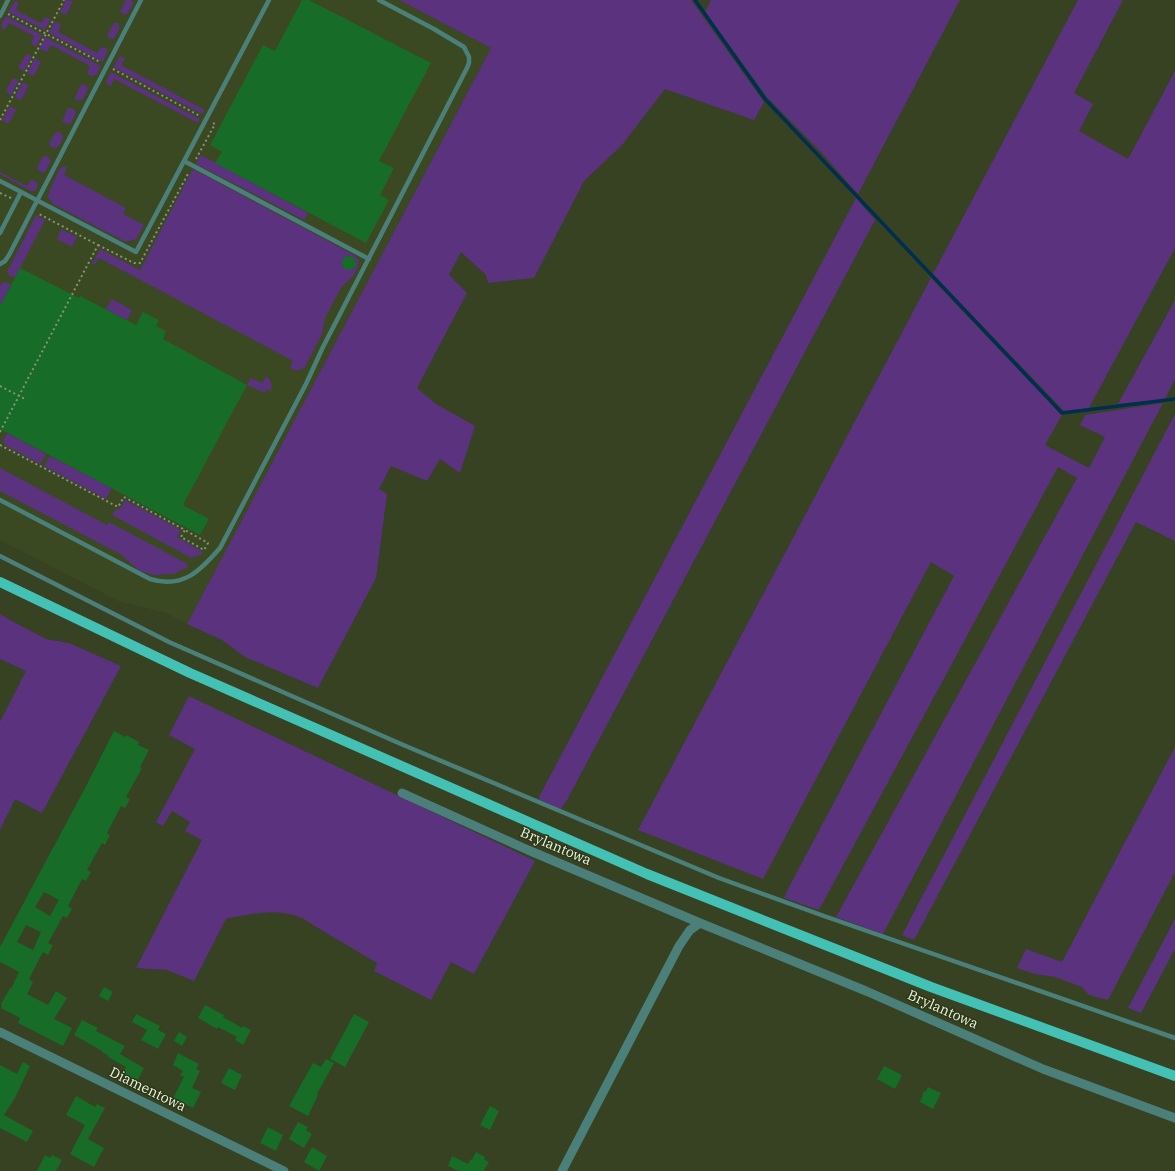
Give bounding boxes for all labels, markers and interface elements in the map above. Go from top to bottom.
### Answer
street label: Brylantowa [518,823,595,869]
street label: Brylantowa [905,985,981,1033]
street label: Diamentowa [107,1063,190,1115]

